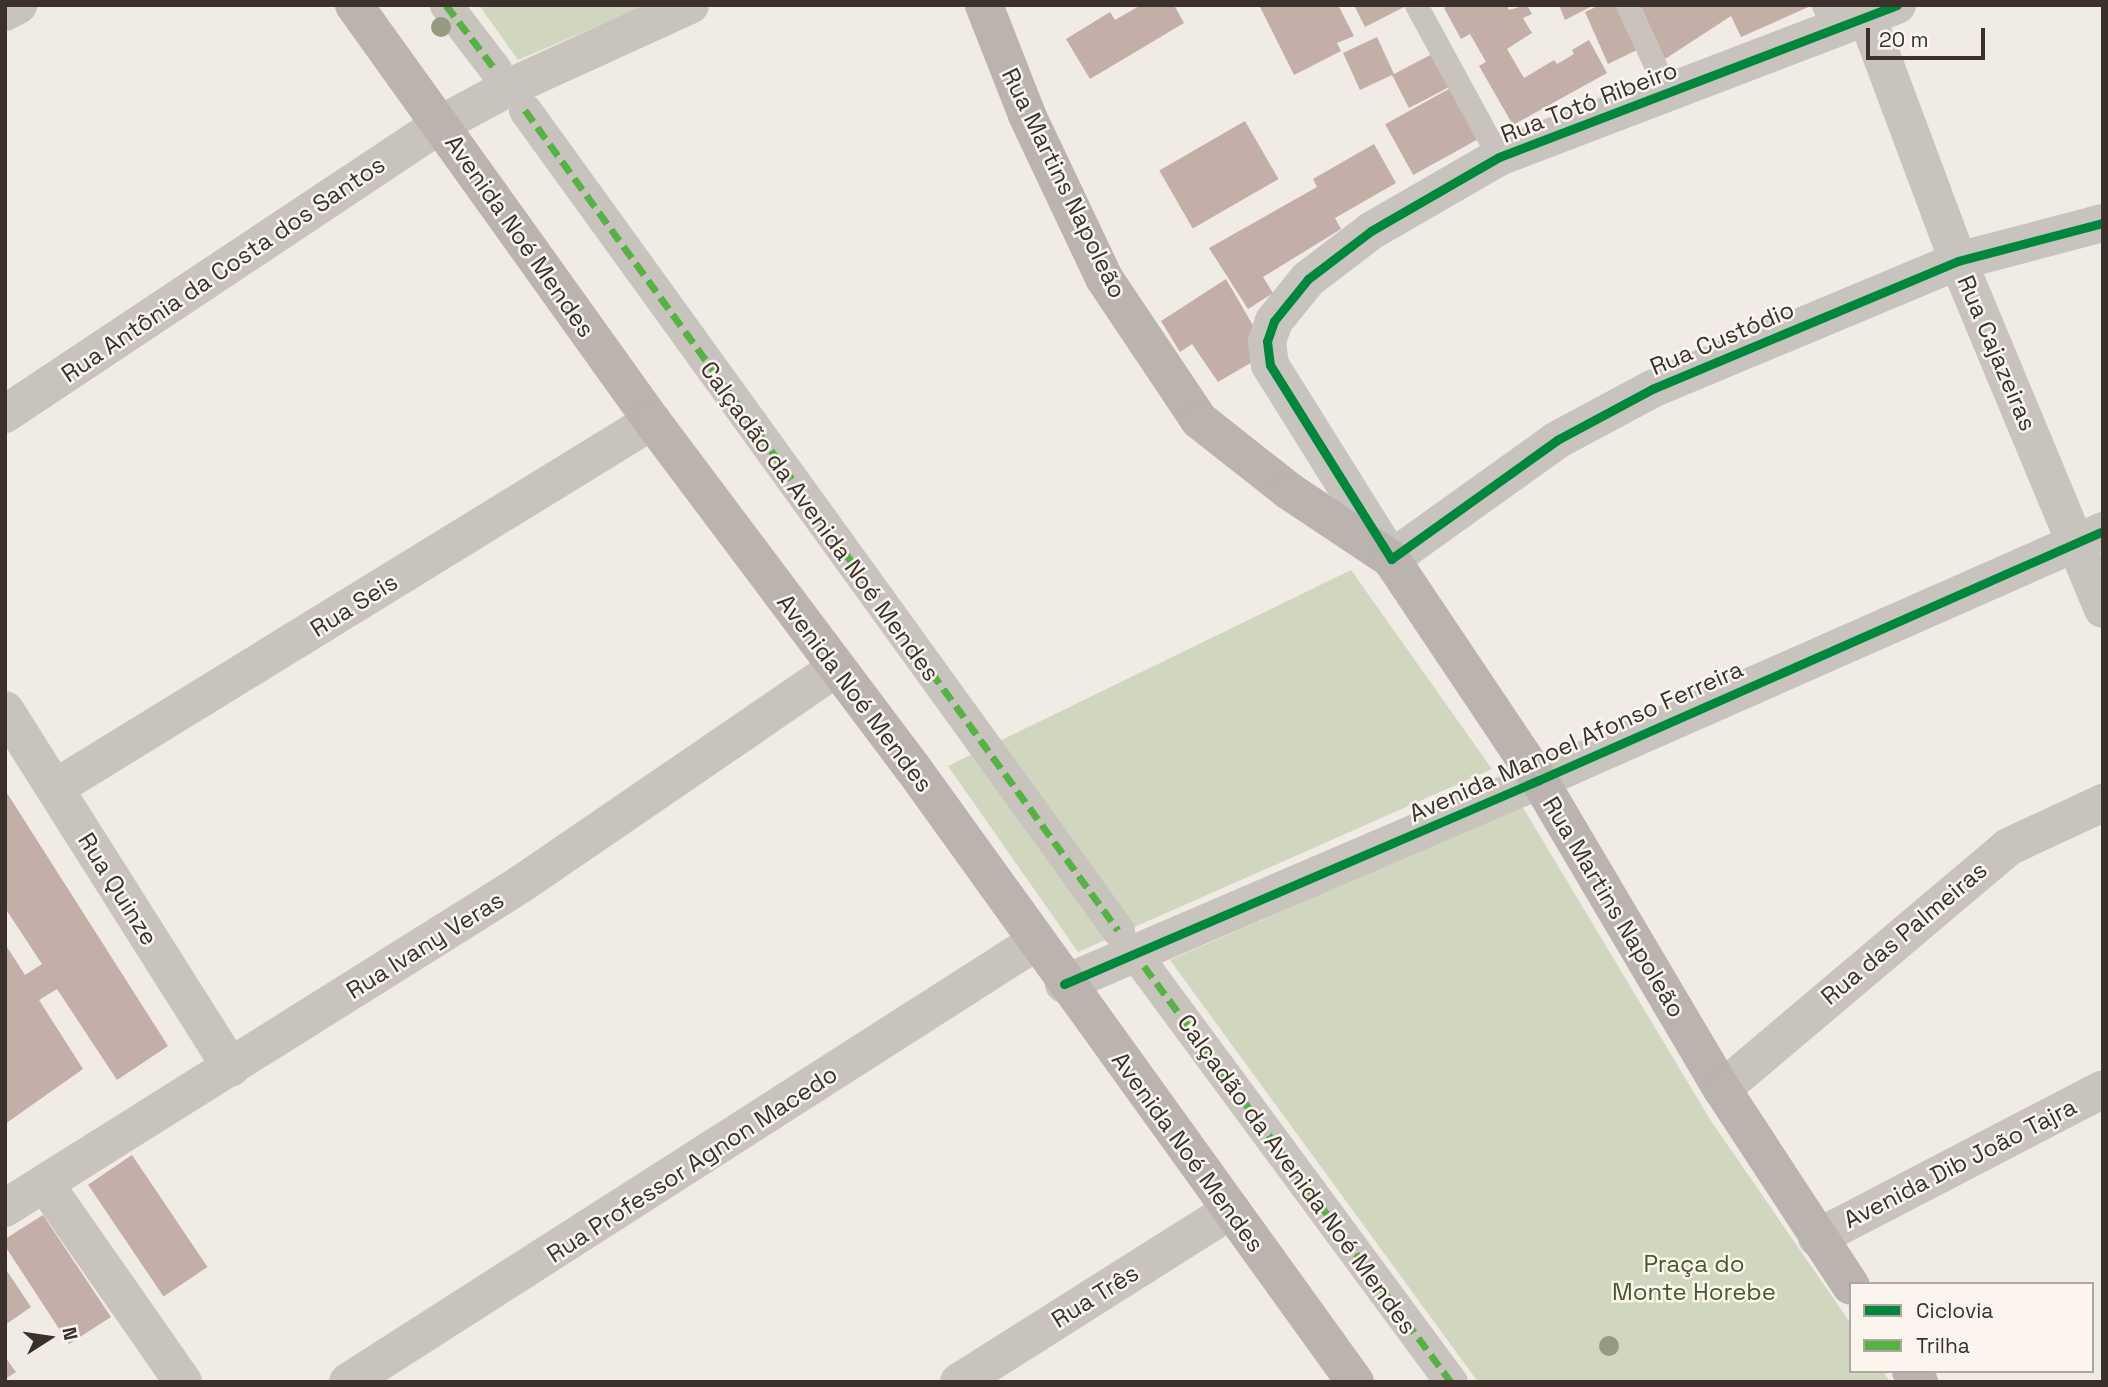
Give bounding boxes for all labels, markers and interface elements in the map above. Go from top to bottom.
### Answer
scale bar [1870,14,1989,58]
text: 20 m [1879,26,1929,53]
street label: Rua Totó Ribeiro [1496,55,1682,149]
street label: Rua Martins Napoleão [996,63,1132,303]
street label: Avenida Noé Mendes [439,129,601,343]
street label: Rua Antônia da Costa dos Santos [56,150,390,388]
street label: Rua Cajazeiras [1951,271,2043,435]
street label: Rua Custódio [1646,295,1798,381]
street label: Calçadão da Avenida Noé Mendes [694,355,946,687]
street label: Rua Seis [305,567,403,643]
street label: Avenida Noé Mendes [771,588,939,798]
street label: Avenida Manoel Afonso Ferreira [1404,654,1748,828]
street label: Rua Martins Napoleão [1537,791,1691,1023]
street label: Rua Quinze [72,827,164,951]
street label: Rua das Palmeiras [1815,855,1993,1011]
street label: Rua Ivany Veras [341,885,509,1005]
street label: Calçadão da Avenida Noé Mendes [1171,1008,1423,1340]
street label: Avenida Noé Mendes [1106,1046,1270,1258]
street label: Rua Professor Agnon Macedo [541,1059,843,1269]
street label: Avenida Dib João Tajra [1839,1092,2081,1234]
park label: Praça do Monte Horebe [1612,1250,1776,1306]
street label: Rua Três [1046,1258,1144,1334]
legend [1849,1282,2094,1373]
text: Ciclovia [1916,1297,1993,1324]
north arrow [14,1303,84,1373]
text: N [56,1325,84,1342]
text: Trilha [1916,1332,1970,1359]

